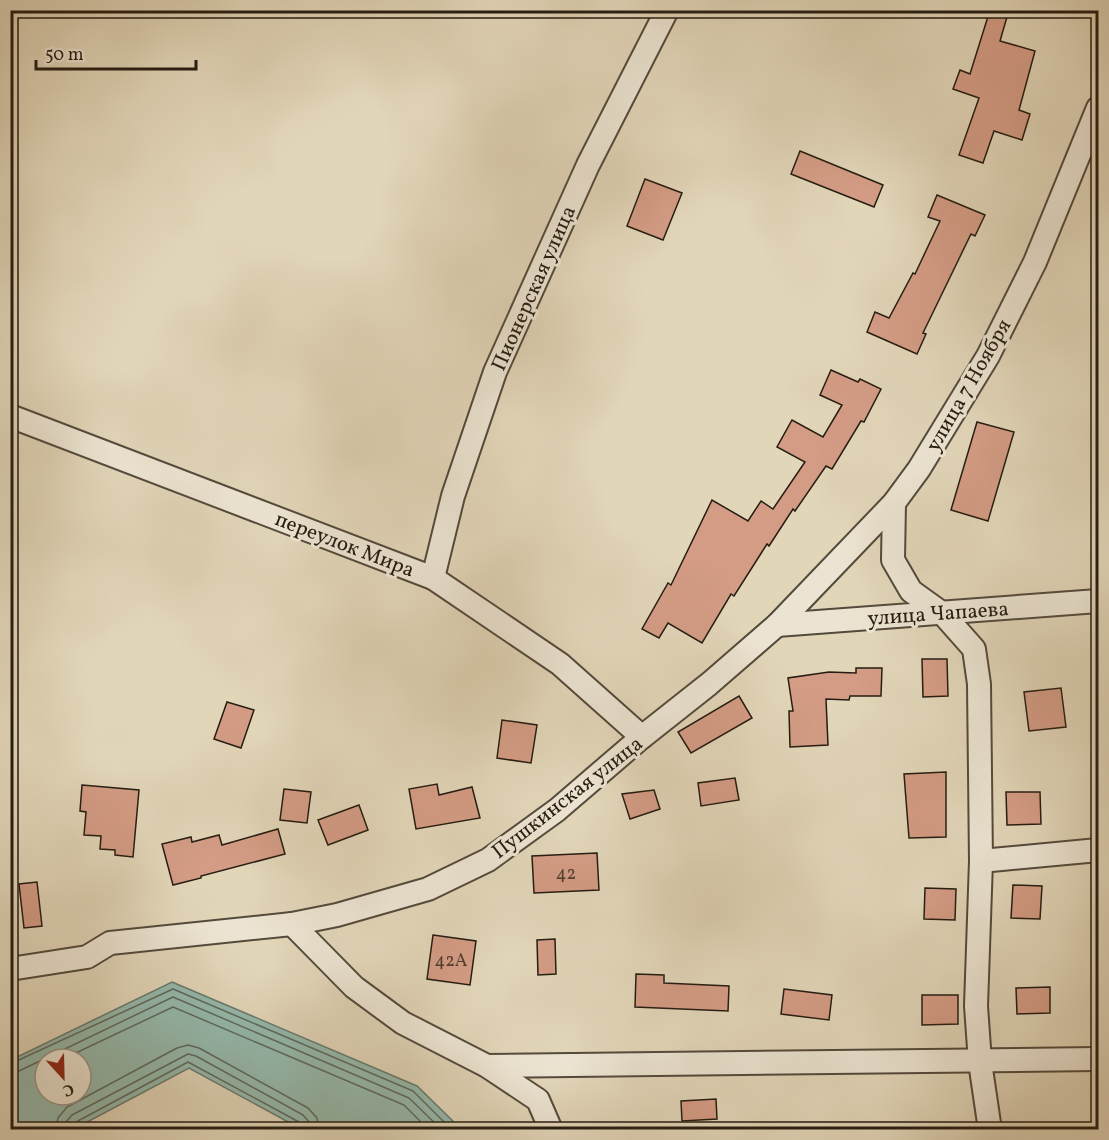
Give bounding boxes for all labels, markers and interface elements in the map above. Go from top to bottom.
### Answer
scale bar [36,33,196,71]
text: 50 m [45,43,84,68]
street label: Пионерская улица [485,201,584,376]
street label: улица 7 Ноября [920,314,1019,457]
street label: переулок Мира [270,505,419,585]
street label: улица Чапаева [866,595,1010,634]
street label: Пушкинская улица [486,730,650,866]
house number: 42 [556,862,576,887]
house number: 42А [434,949,468,974]
north arrow [33,1047,93,1107]
text: С [59,1077,77,1101]

